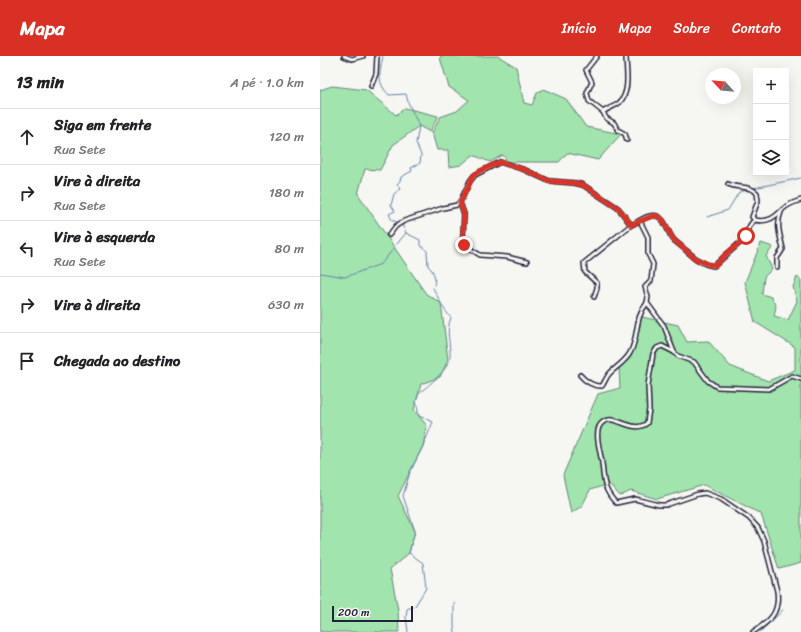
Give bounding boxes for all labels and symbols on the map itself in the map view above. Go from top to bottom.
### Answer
north arrow [705,68,741,104]
route start [737,227,755,245]
route end [455,236,473,254]
scale bar [332,604,413,623]

